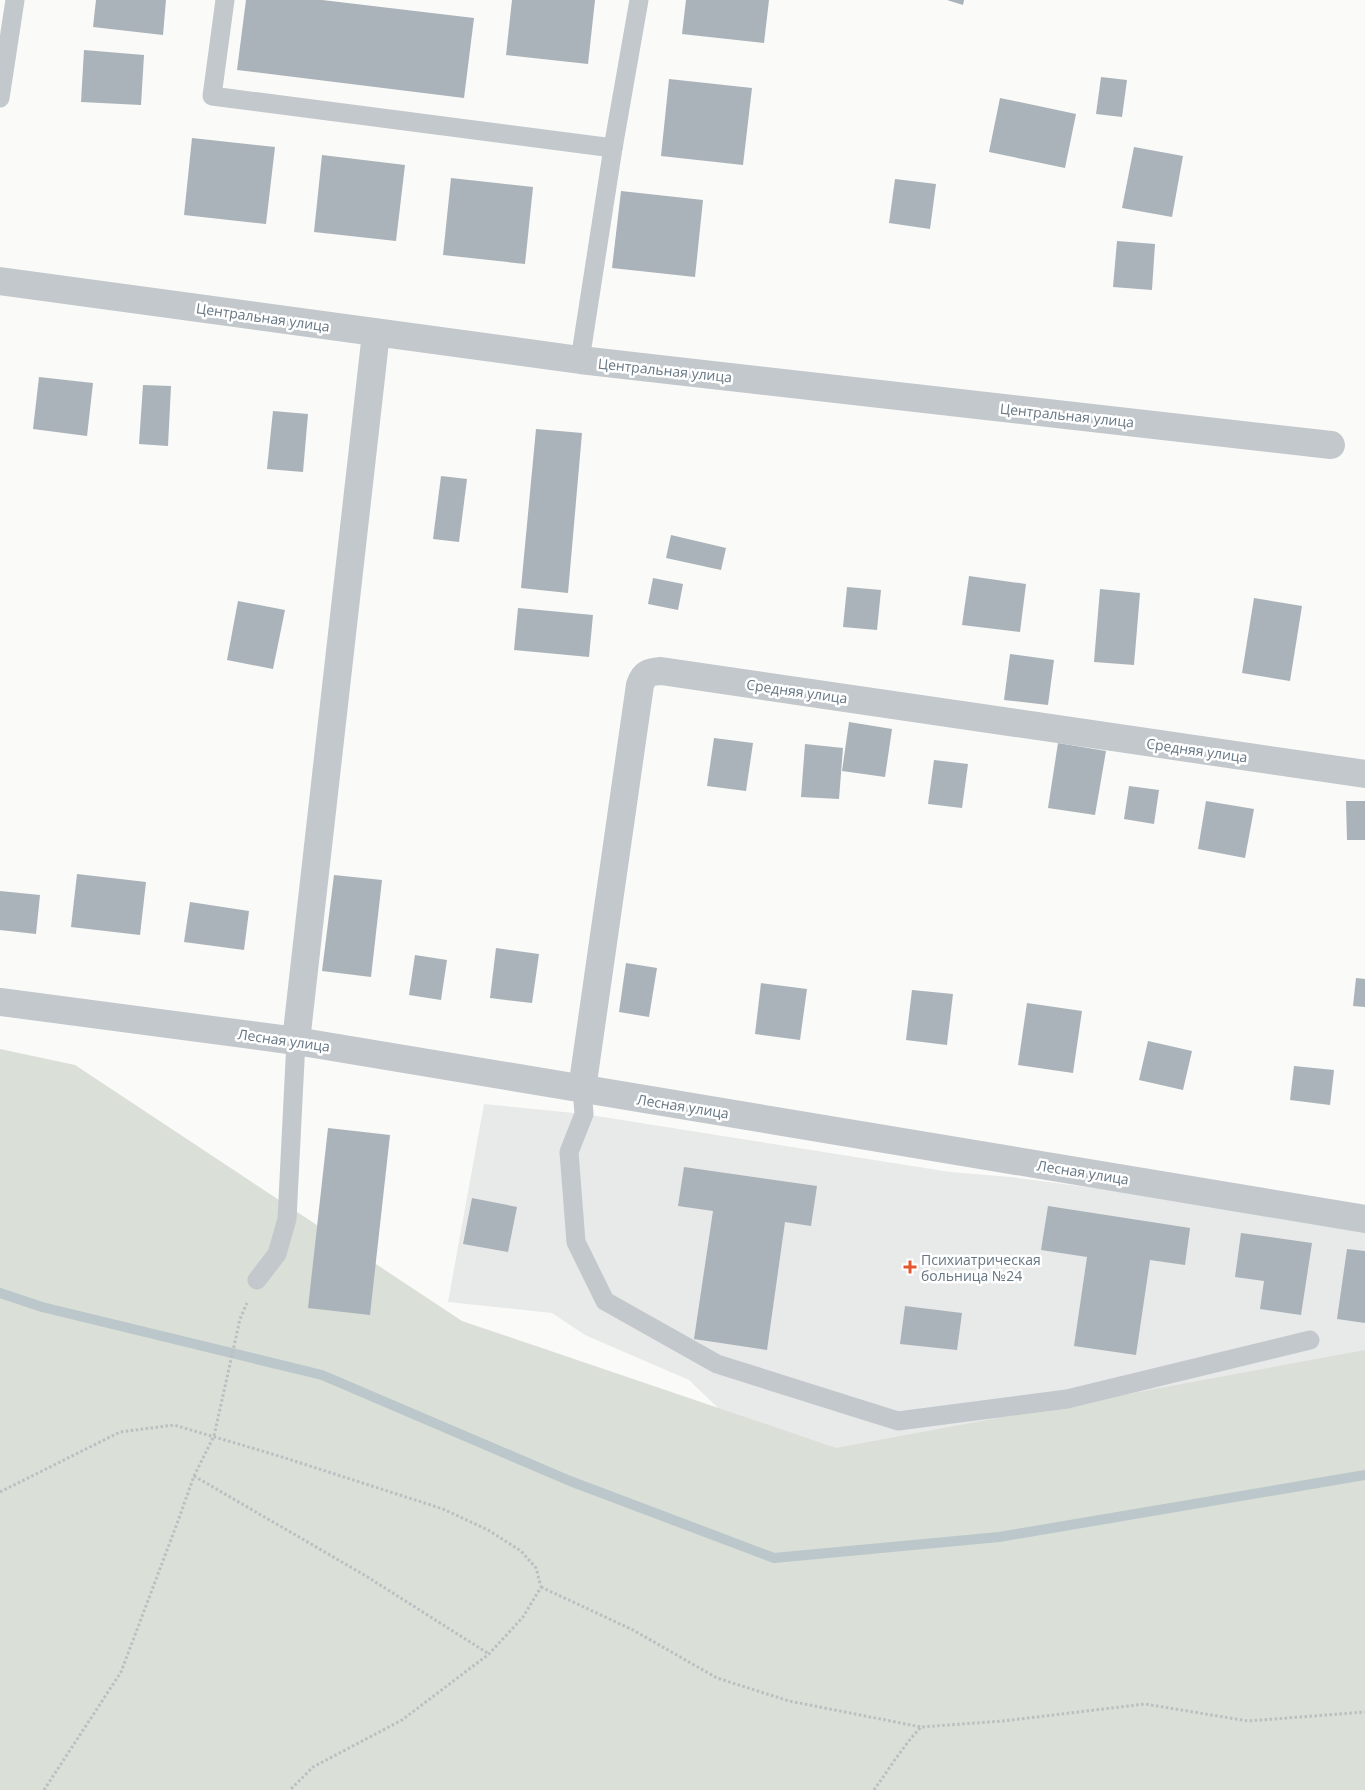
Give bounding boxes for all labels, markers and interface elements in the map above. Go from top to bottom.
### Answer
street label: Центральная улица [195,298,331,336]
street label: Центральная улица [597,354,733,386]
street label: Центральная улица [999,399,1135,431]
street label: Средняя улица [745,675,849,707]
street label: Средняя улица [1145,734,1249,766]
street label: Лесная улица [237,1024,331,1056]
street label: Лесная улица [636,1089,730,1123]
street label: Лесная улица [1036,1155,1130,1189]
place label: Психиатрическая больница №24 [921,1250,1041,1285]
marker: Психиатрическая больница №24 [903,1260,917,1274]

